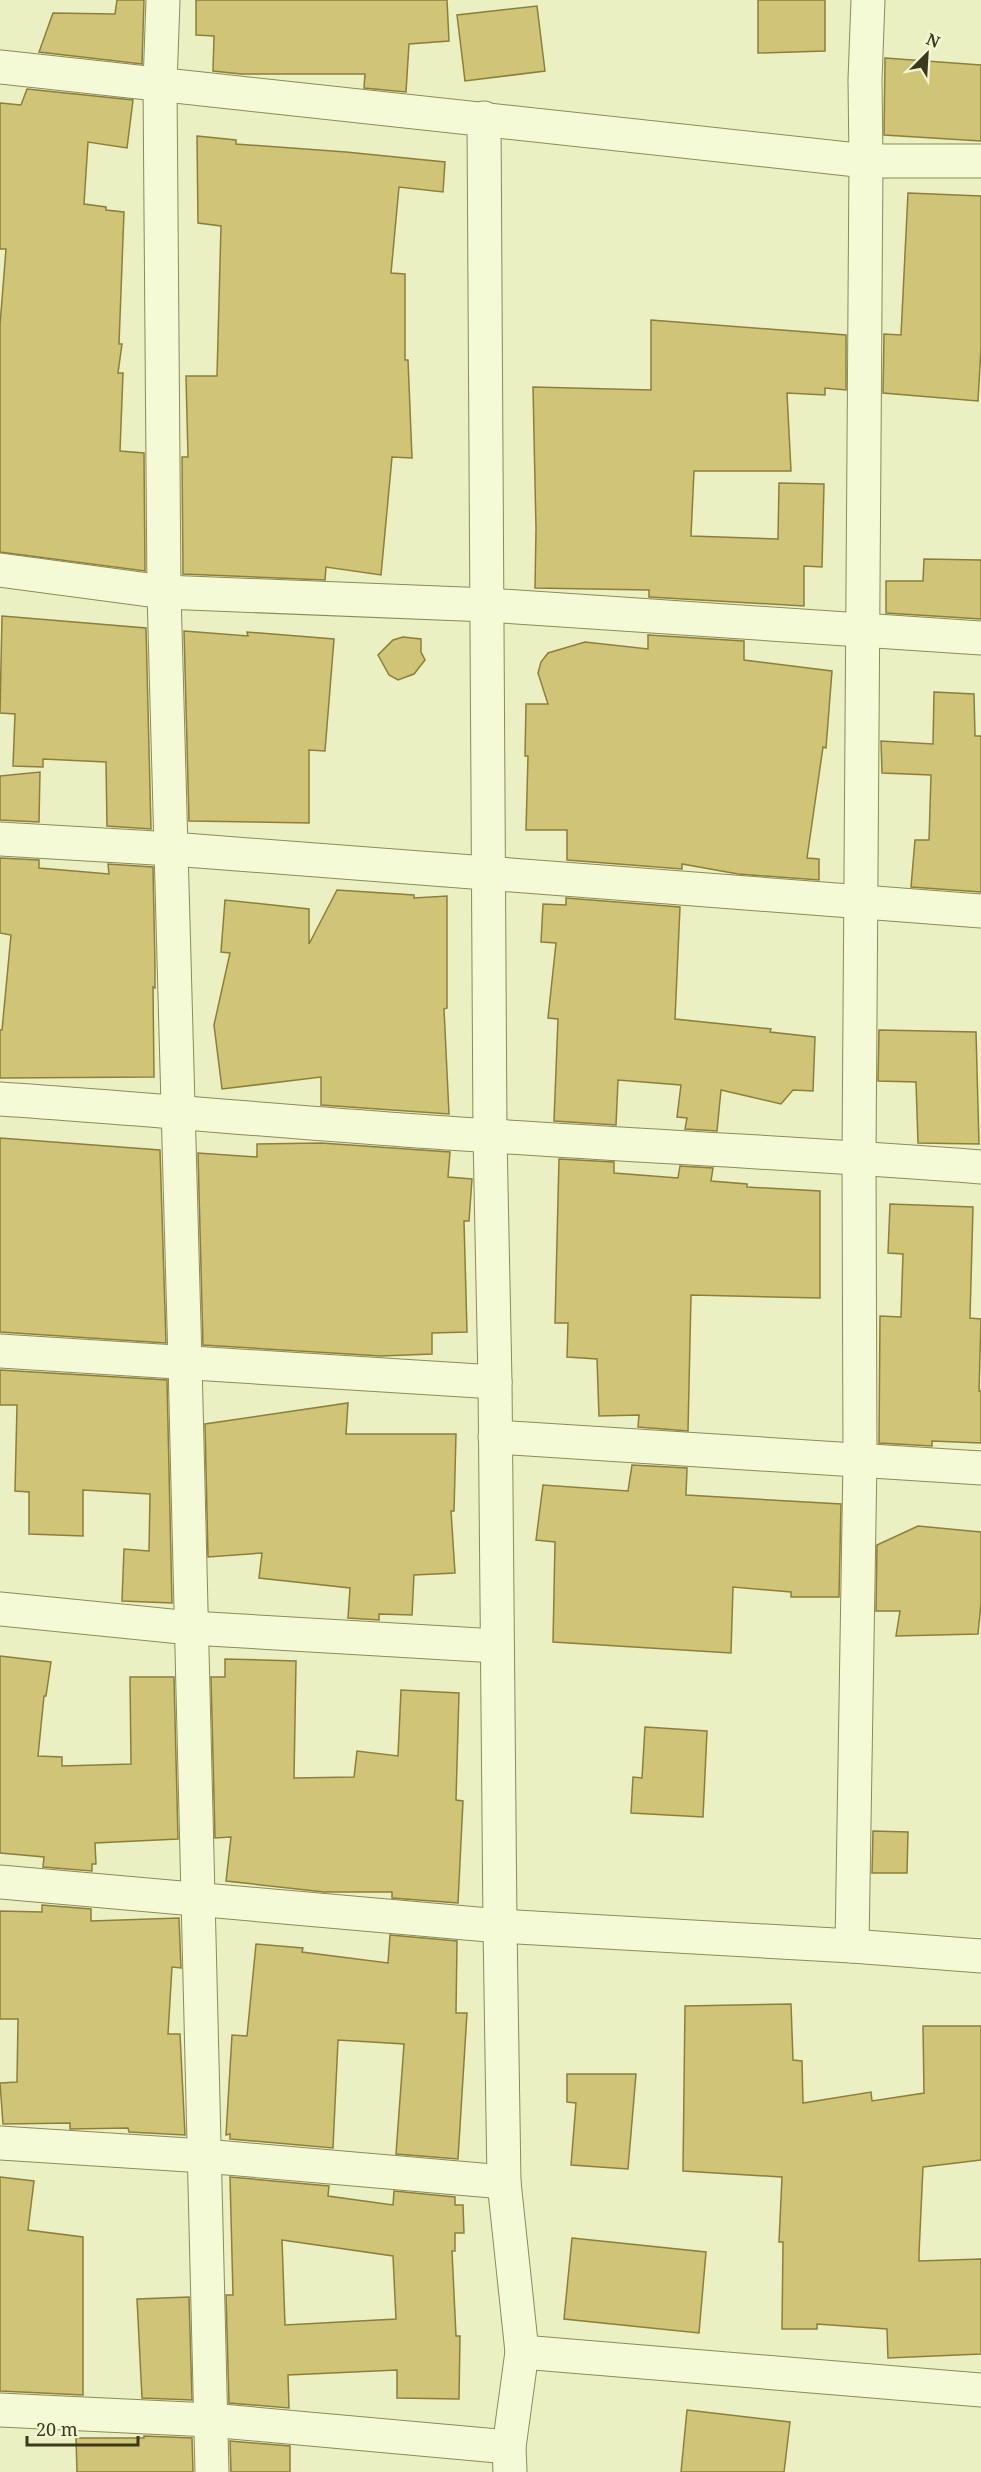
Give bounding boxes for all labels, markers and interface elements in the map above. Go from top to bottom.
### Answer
north arrow [897,24,957,84]
text: N [923,28,944,53]
scale bar [27,2409,138,2447]
text: 20 m [36,2417,78,2441]

